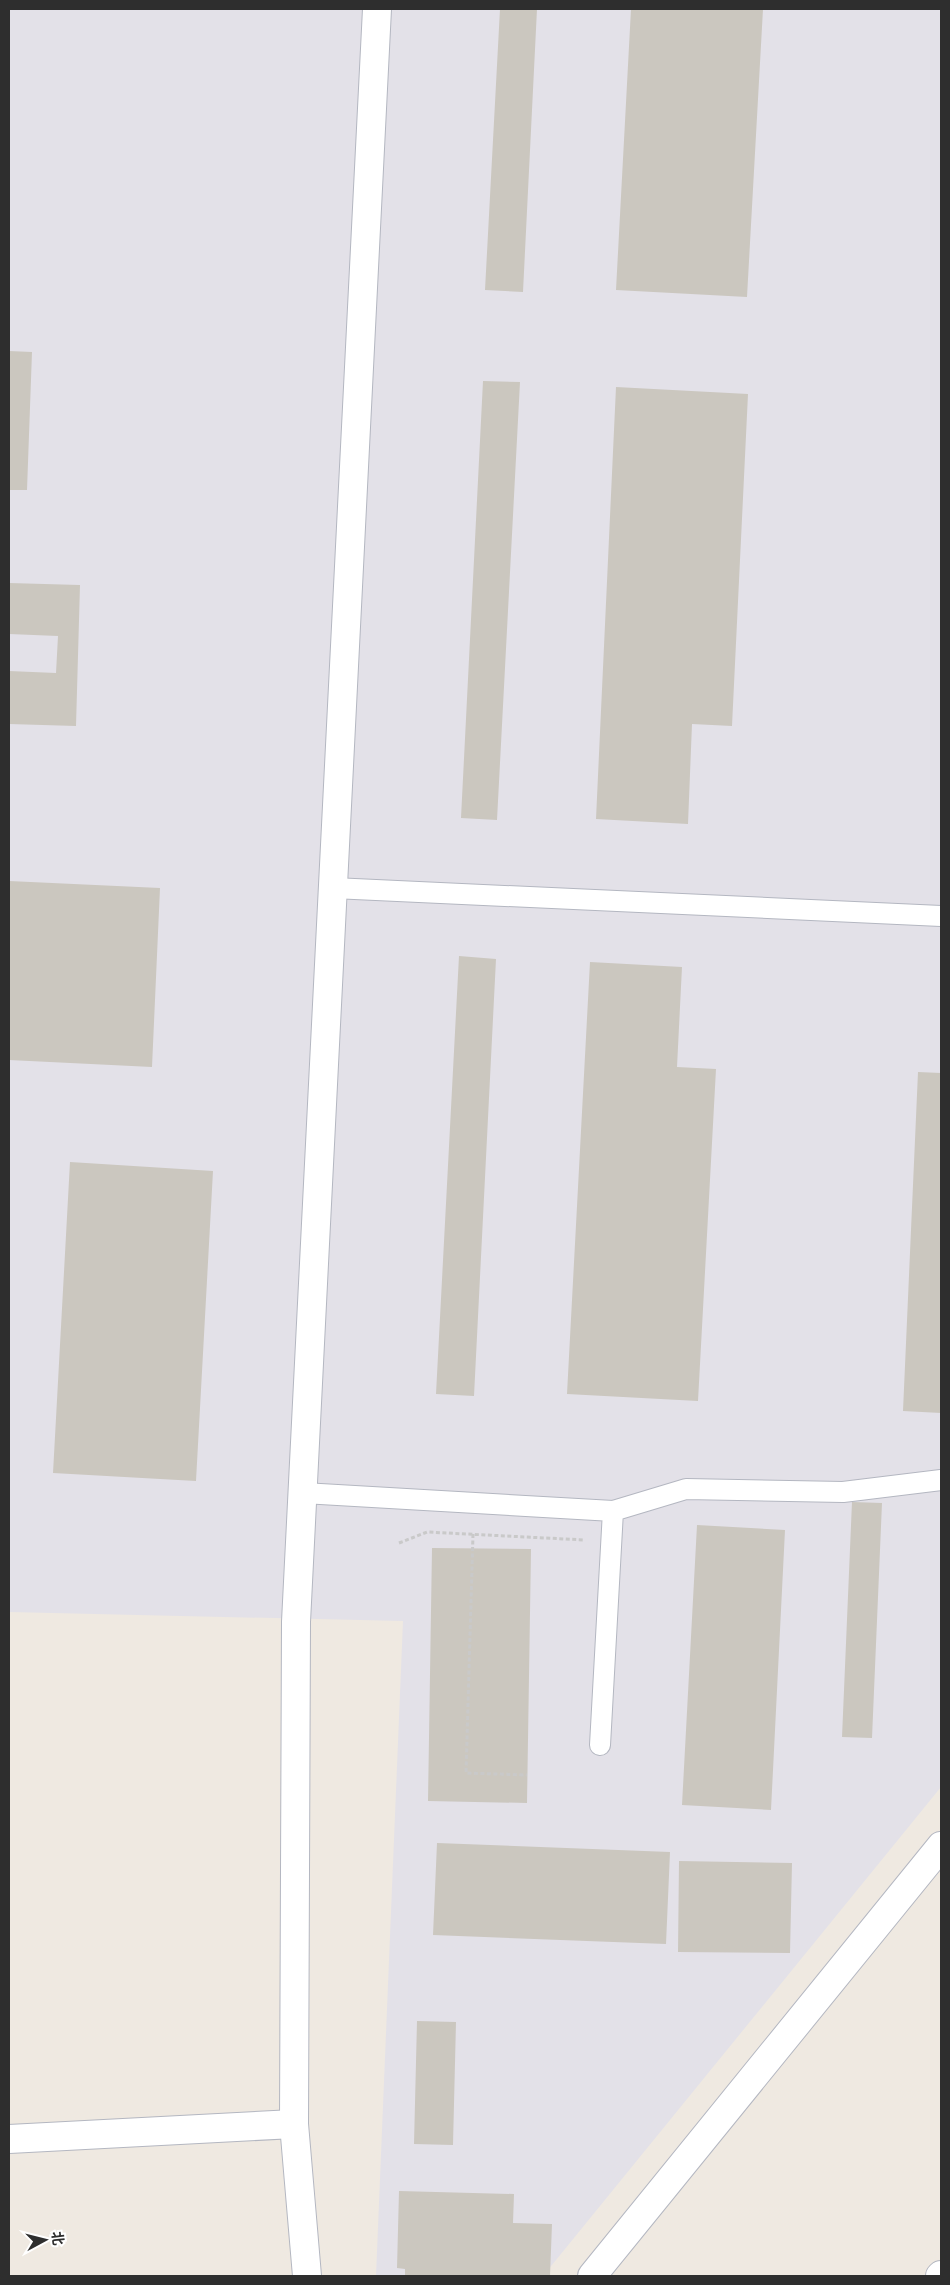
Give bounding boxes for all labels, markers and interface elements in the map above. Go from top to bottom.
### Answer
north arrow [20,2215,70,2265]
text: 北 [47,2230,68,2247]

